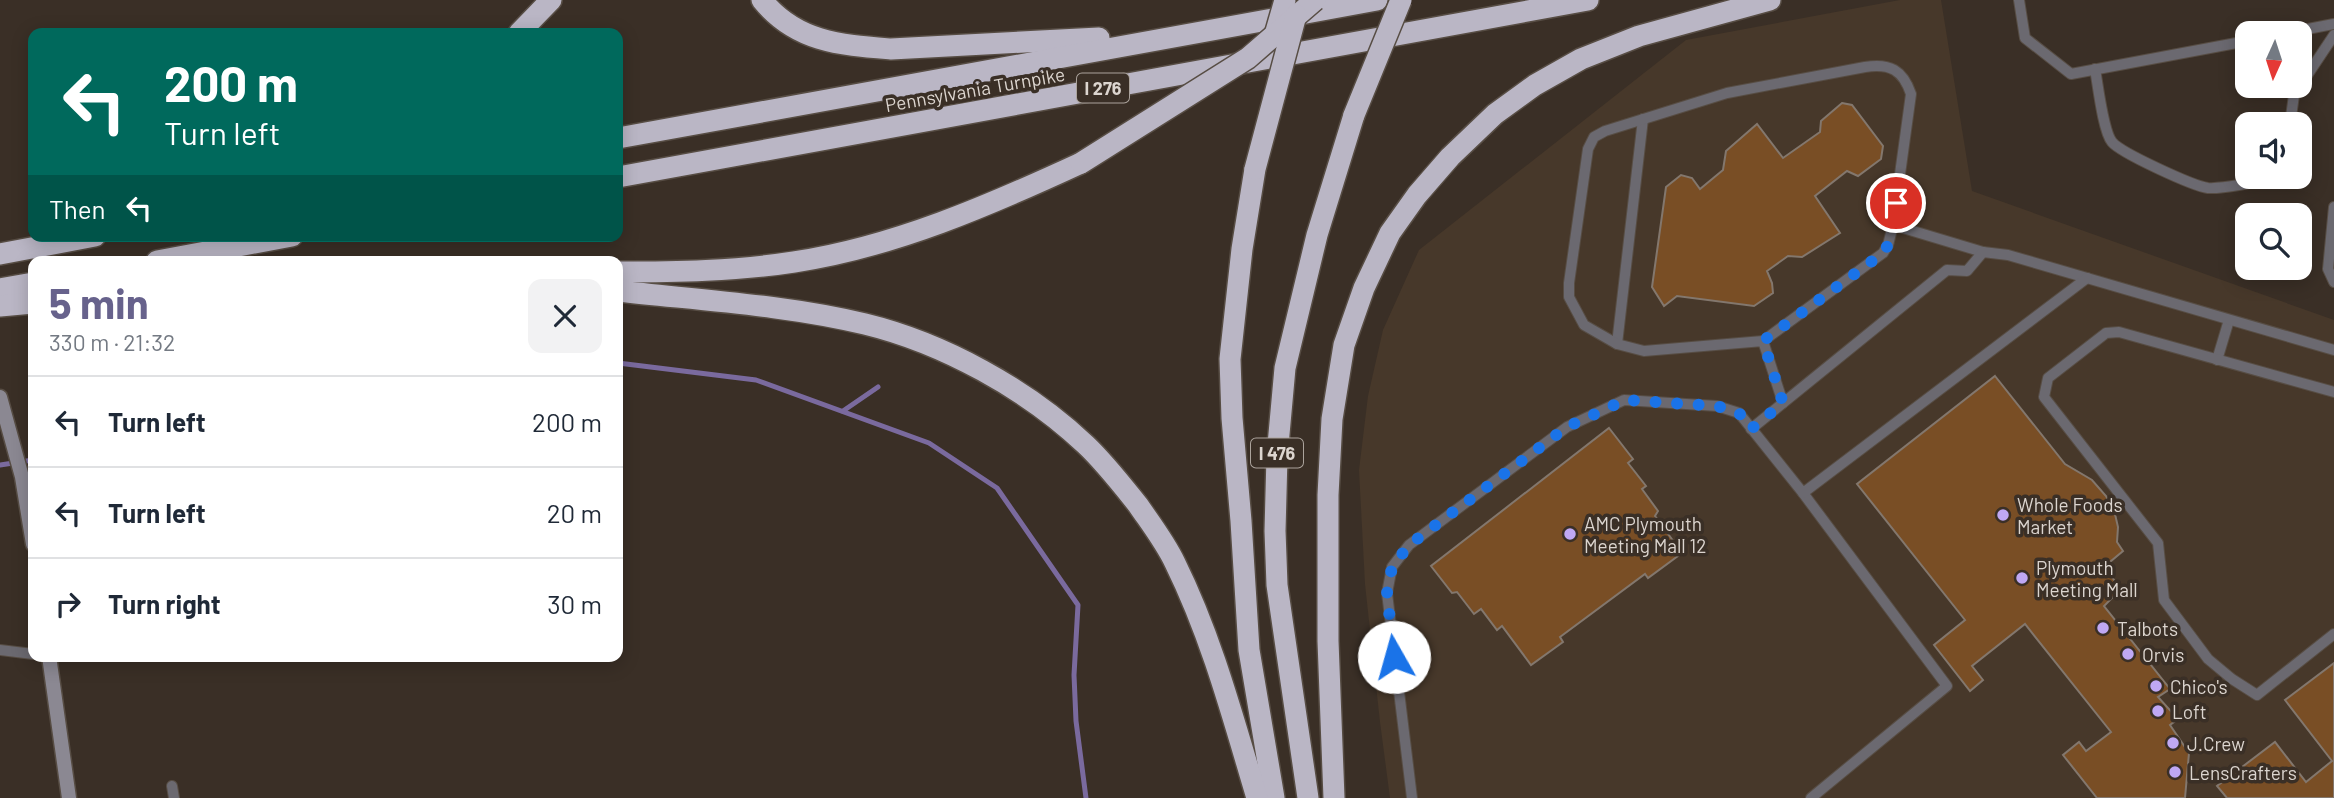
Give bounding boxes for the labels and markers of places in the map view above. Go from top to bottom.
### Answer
pin [1866,173,1926,233]
place label: Whole Foods Market [2017,493,2123,538]
marker: Whole Foods Market [1995,507,2011,523]
place label: AMC Plymouth Meeting Mall 12 [1584,512,1706,557]
marker: AMC Plymouth Meeting Mall 12 [1562,526,1578,542]
place label: Plymouth Meeting Mall [2036,556,2138,601]
marker: Plymouth Meeting Mall [2014,570,2030,586]
place label: Talbots [2117,617,2178,640]
marker: Talbots [2095,620,2111,636]
place label: Orvis [2142,643,2184,666]
marker: Orvis [2120,646,2136,662]
place label: Chico's [2170,675,2228,698]
marker: Chico's [2148,678,2164,694]
place label: Loft [2172,700,2207,723]
marker: Loft [2150,703,2166,719]
place label: J.Crew [2187,732,2245,755]
marker: J.Crew [2165,735,2181,751]
place label: LensCrafters [2189,761,2297,784]
marker: LensCrafters [2167,764,2183,780]

